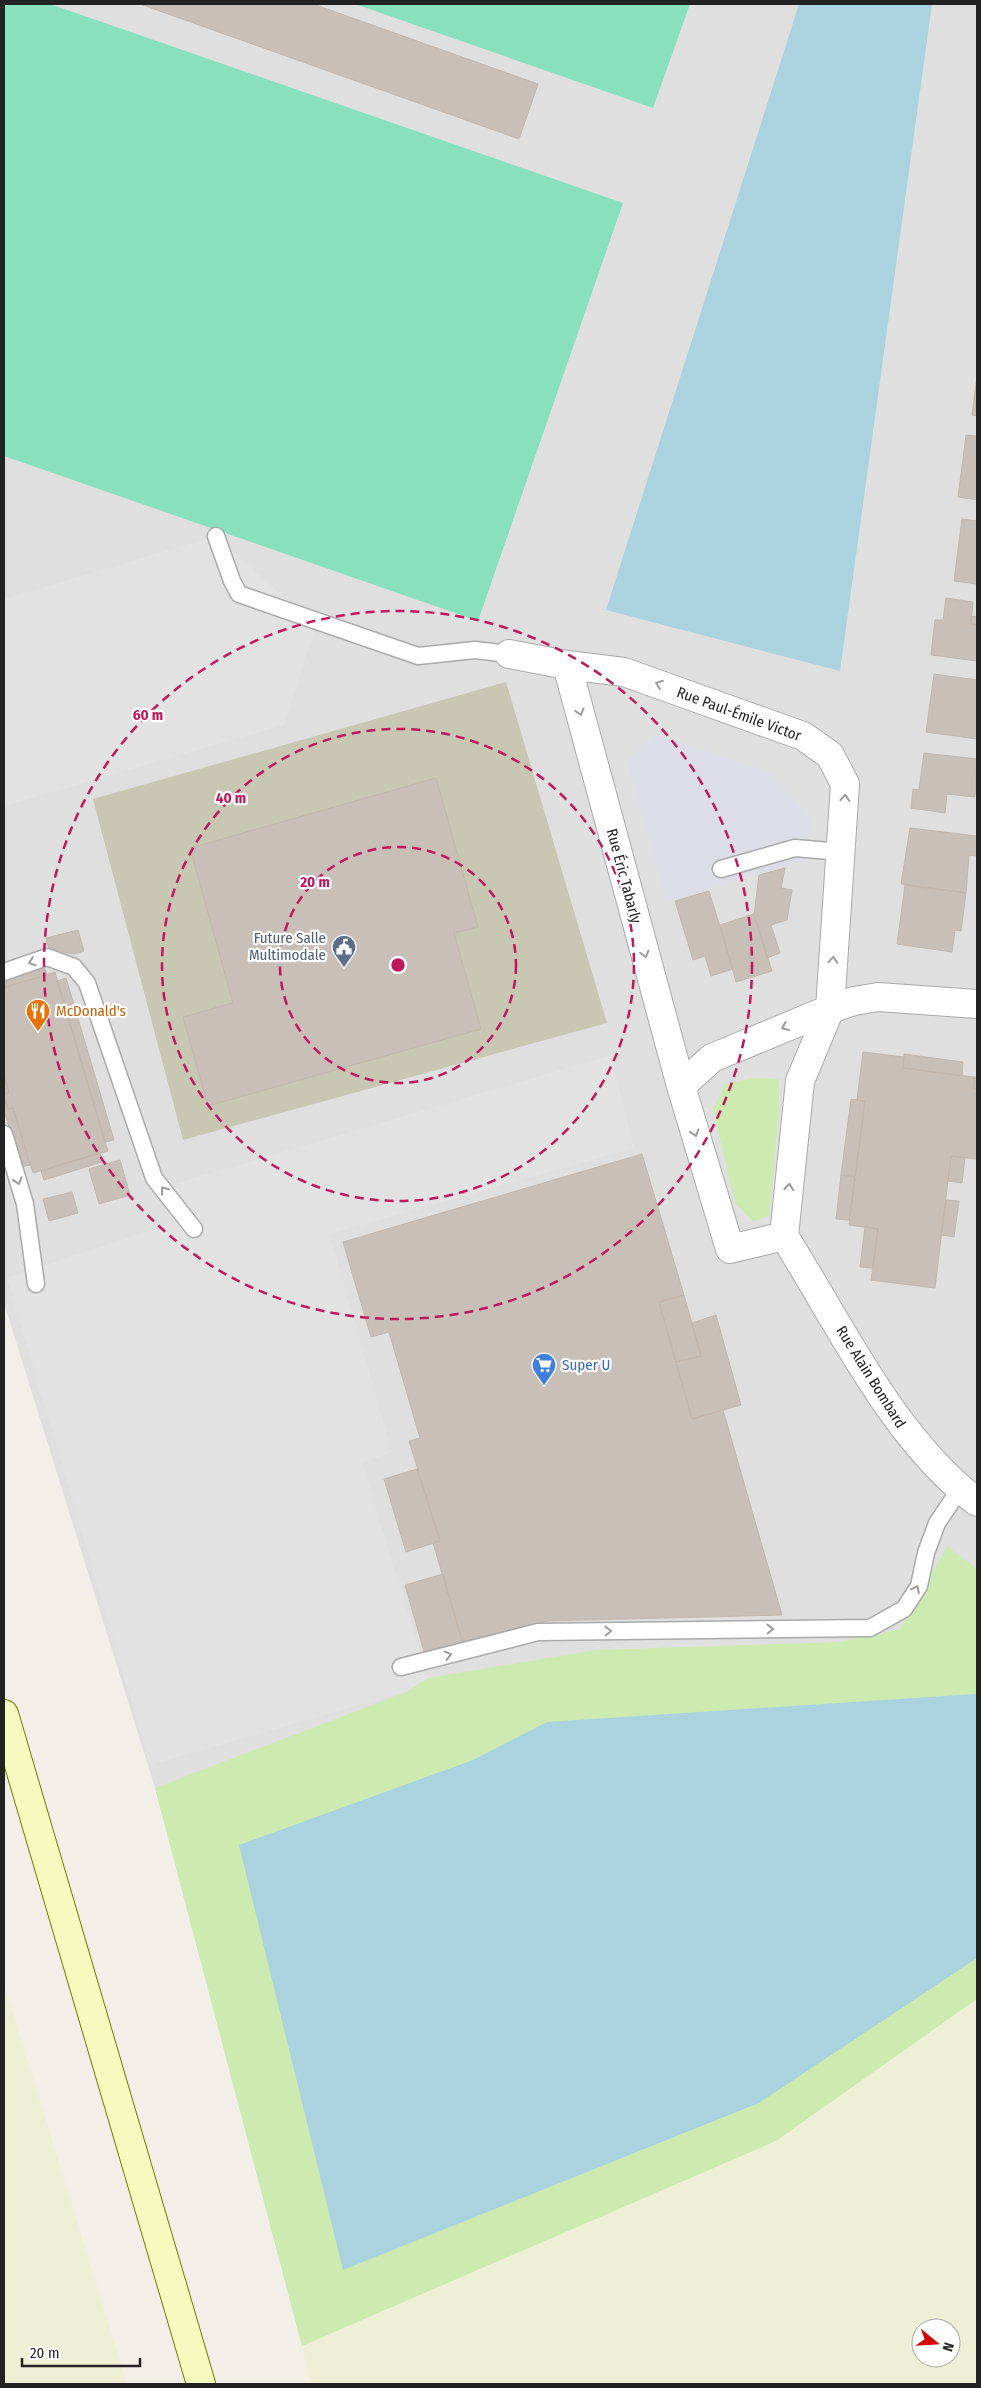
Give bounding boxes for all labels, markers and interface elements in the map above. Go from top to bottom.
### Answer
one-way arrow [655,680,664,690]
street label: Rue Paul-Émile Victor [674,683,804,745]
text: 60 m [133,706,163,724]
one-way arrow [574,708,584,716]
text: 40 m [216,789,246,807]
one-way arrow [839,794,850,802]
street label: Rue Éric Tabarly [603,827,645,926]
text: 20 m [299,873,330,891]
place label: Future Salle Multimodale [249,929,326,964]
public building icon: Future Salle Multimodale [331,934,357,968]
one-way arrow [639,949,650,958]
one-way arrow [29,956,37,966]
centre of rings [389,956,407,974]
one-way arrow [828,956,839,964]
restaurant icon: McDonald's [25,998,51,1032]
place label: McDonald's [56,1002,126,1020]
one-way arrow [781,1021,790,1032]
one-way arrow [690,1128,700,1136]
one-way arrow [12,1176,22,1184]
one-way arrow [783,1183,794,1191]
one-way arrow [161,1186,170,1196]
street label: Rue Alain Bombard [832,1323,910,1431]
supermarket icon: Super U [531,1352,557,1386]
place label: Super U [562,1356,610,1374]
one-way arrow [910,1585,920,1594]
one-way arrow [767,1624,775,1634]
one-way arrow [604,1626,612,1636]
one-way arrow [444,1650,453,1661]
north arrow [911,2318,961,2368]
scale bar [22,2336,140,2368]
text: N [939,2340,957,2353]
text: 20 m [30,2344,60,2362]

